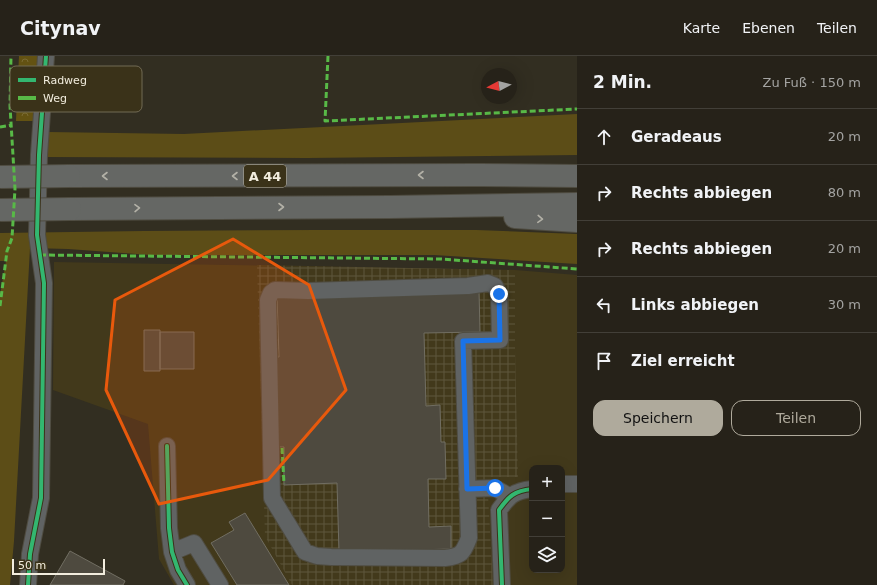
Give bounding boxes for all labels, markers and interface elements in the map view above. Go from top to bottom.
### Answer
text: Citynav [20,17,101,39]
text: Karte [683,20,720,36]
text: Ebenen [742,20,795,36]
text: Teilen [817,20,857,36]
legend [10,66,142,112]
north arrow [481,68,517,104]
text: 2 Min. [593,72,652,92]
text: Radweg [43,74,87,87]
text: Zu Fuß · 150 m [763,75,861,90]
text: Weg [43,92,67,105]
icon: ahead [593,126,615,148]
text: Geradeaus [631,128,722,146]
text: 20 m [828,129,861,144]
road number: A 44 [244,165,286,187]
one-way arrow [418,171,424,179]
one-way arrow [102,172,108,180]
one-way arrow [232,172,238,180]
icon: right [593,182,615,204]
text: Rechts abbiegen [631,184,772,202]
text: 80 m [828,185,861,200]
one-way arrow [278,203,284,211]
one-way arrow [134,204,140,212]
one-way arrow [537,215,543,224]
icon: right [593,238,615,260]
text: Rechts abbiegen [631,240,772,258]
text: 20 m [828,241,861,256]
route end [490,285,508,303]
icon: left [593,294,615,316]
text: Links abbiegen [631,296,759,314]
text: 30 m [828,297,861,312]
icon: arrive [593,350,615,372]
text: Ziel erreicht [631,352,735,370]
button: Speichern [593,400,723,436]
button: Teilen [731,400,861,436]
map controls [529,465,565,573]
button: + [529,465,565,501]
route start [486,479,504,497]
button: − [529,501,565,537]
button: layers [529,537,565,573]
scale bar [12,557,105,576]
text: 50 m [18,559,46,572]

